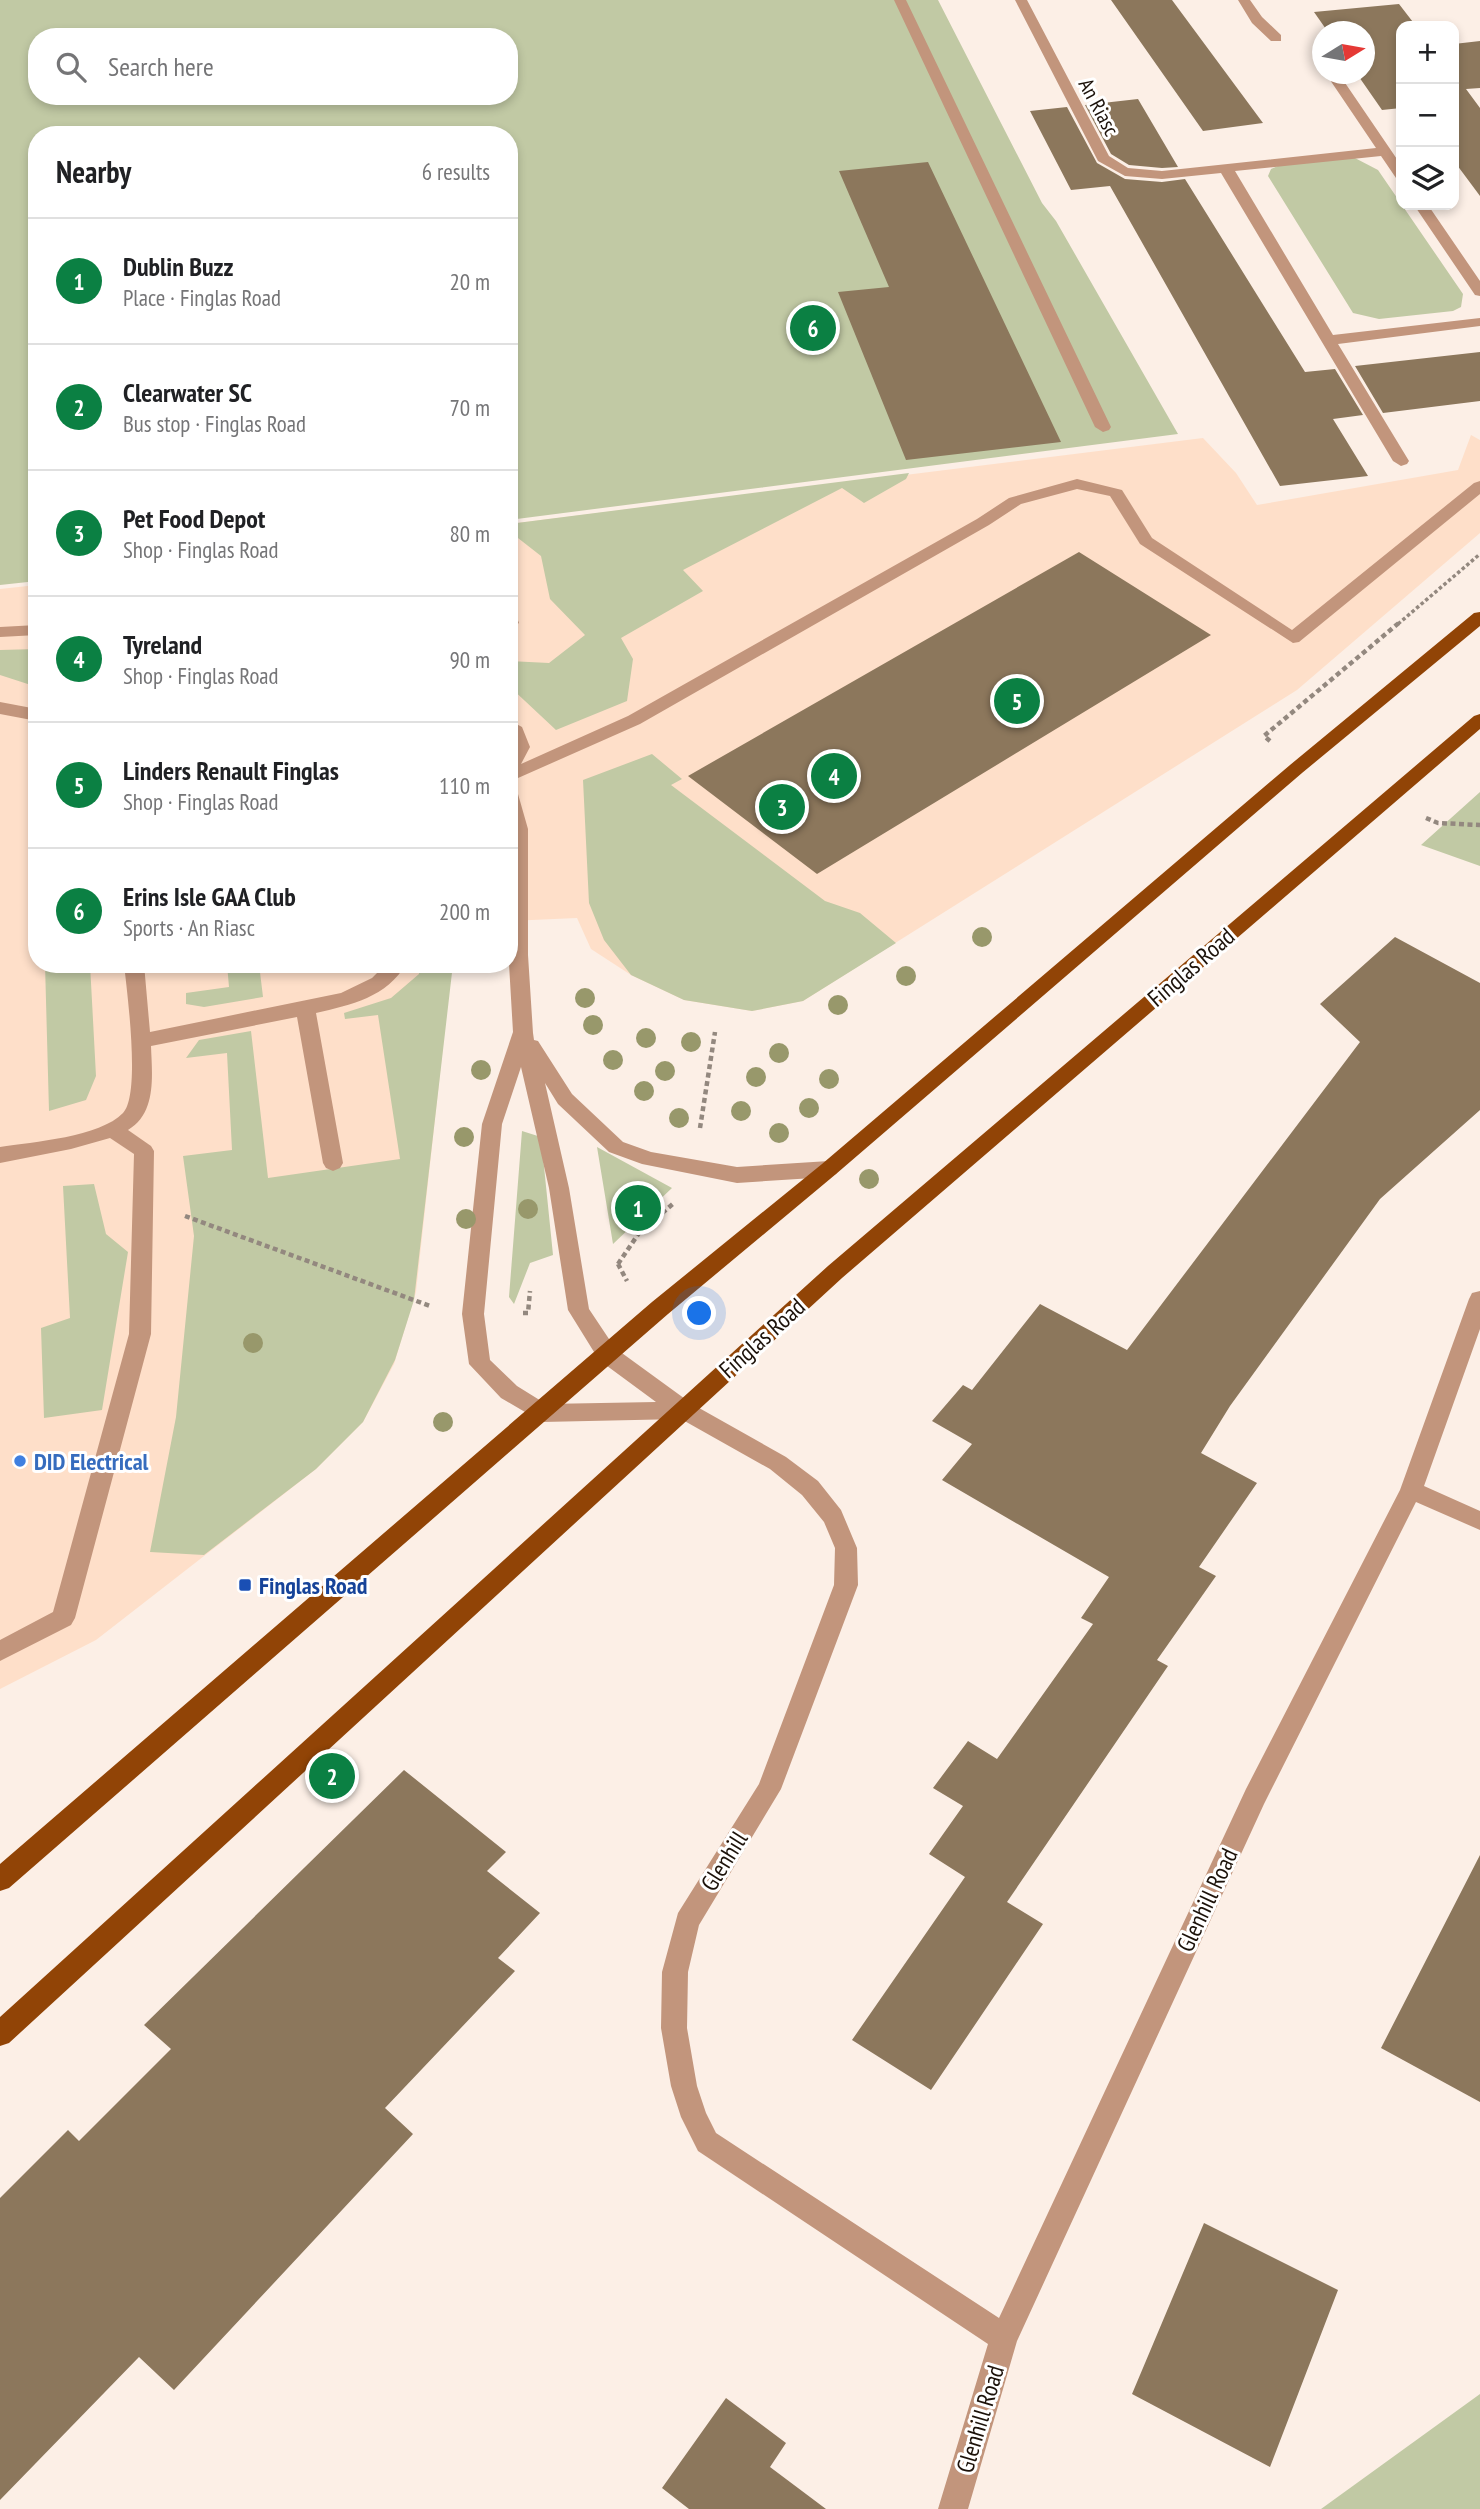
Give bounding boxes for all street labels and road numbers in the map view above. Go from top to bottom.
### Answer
street label: An Riasc [1073,74,1126,141]
street label: Finglas Road [1141,921,1241,1013]
street label: Finglas Road [712,1291,812,1385]
street label: Glenhill [694,1825,755,1897]
street label: Glenhill Road [1170,1843,1244,1957]
street label: Glenhill Road [949,2361,1011,2477]

